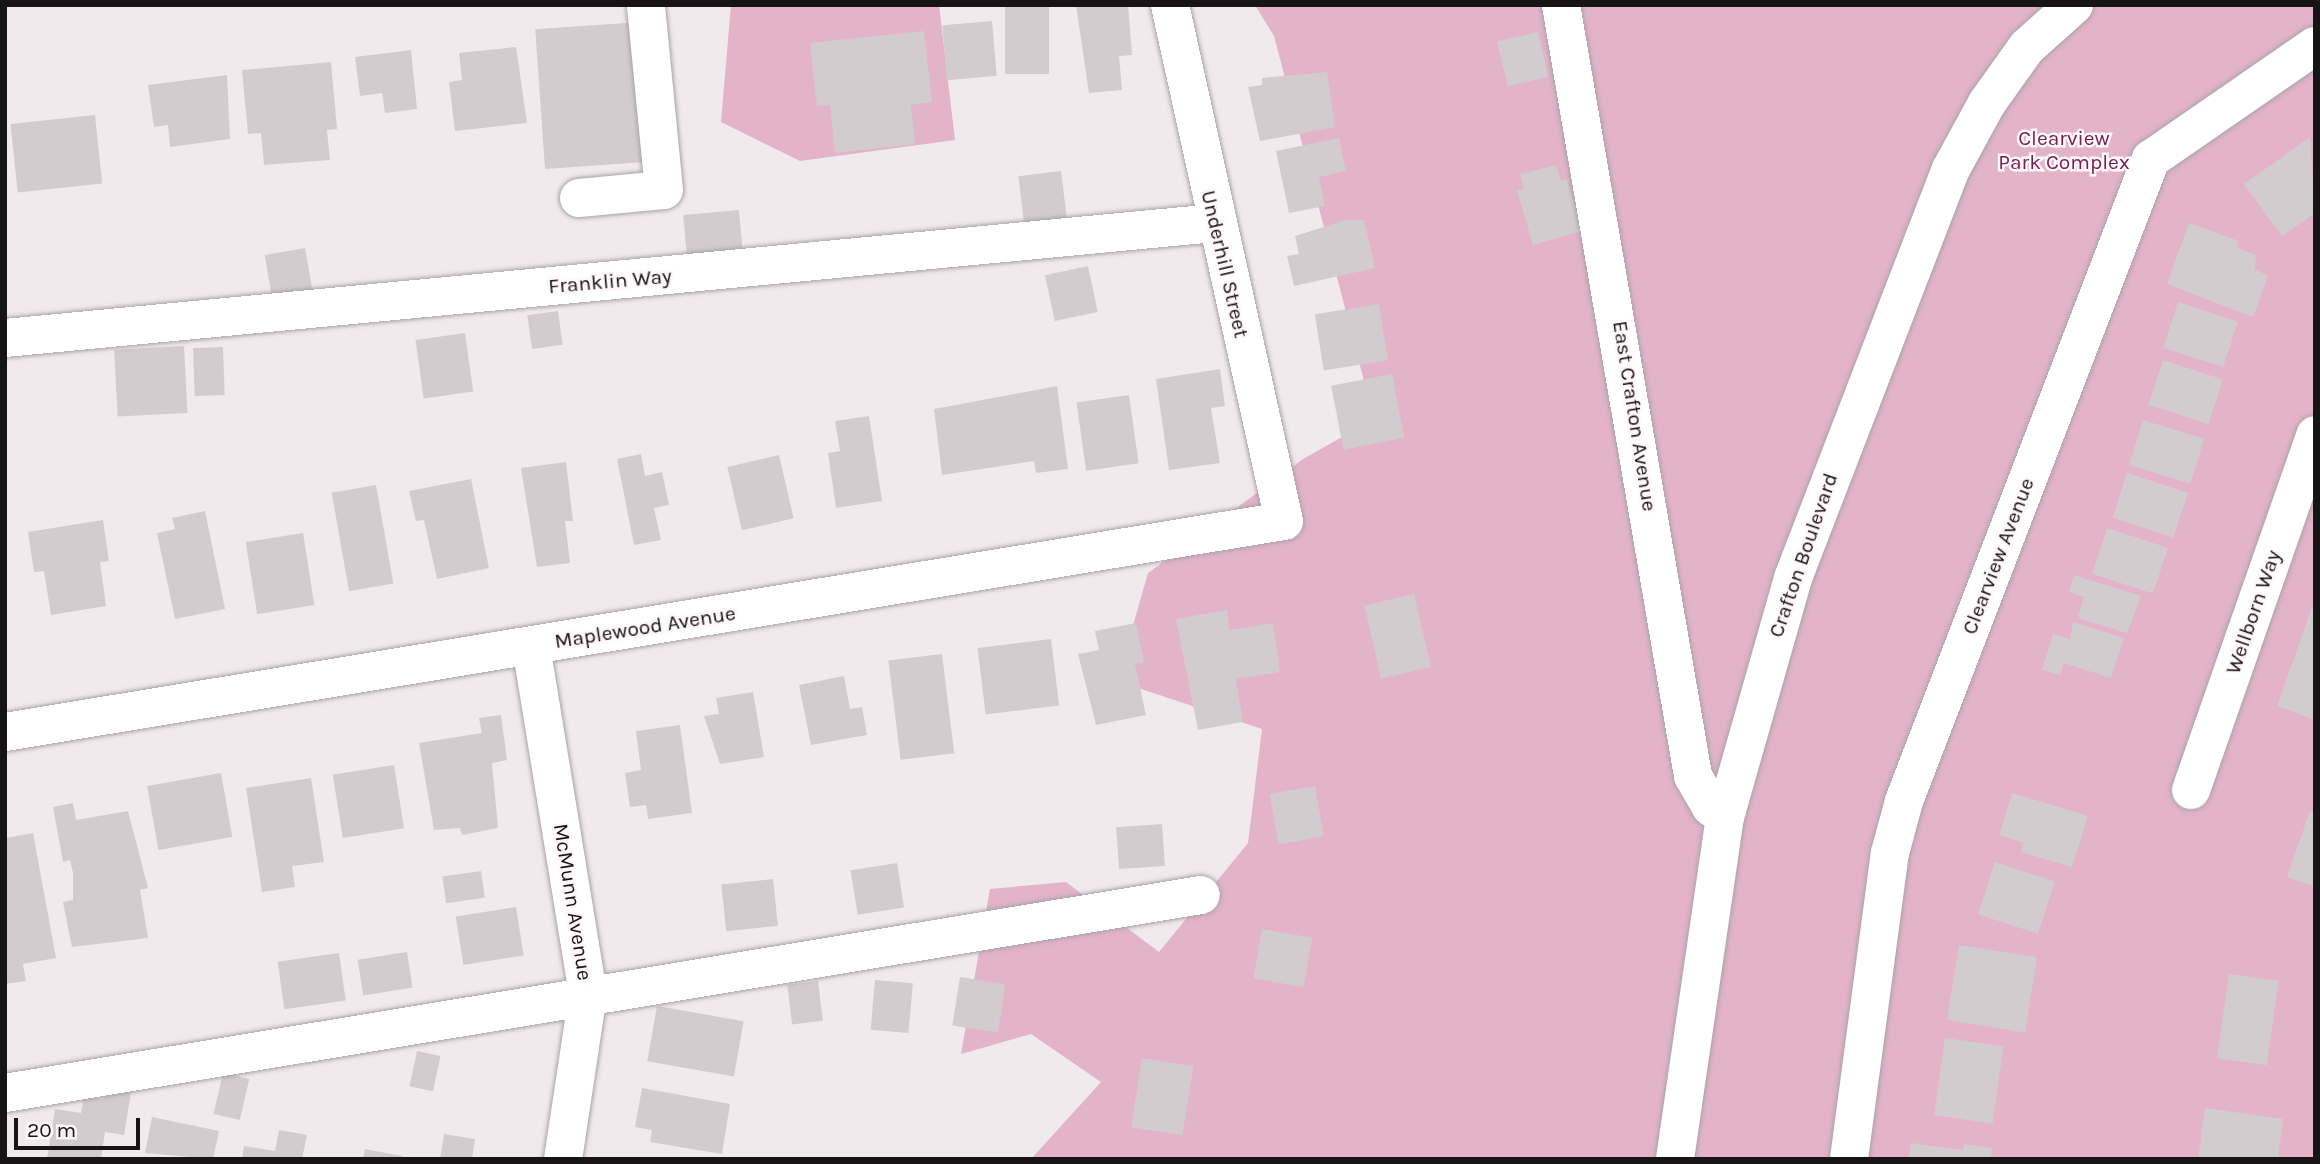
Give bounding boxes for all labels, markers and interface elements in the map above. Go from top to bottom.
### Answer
park label: Clearview Park Complex [1998,125,2130,175]
street label: Underhill Street [1196,188,1254,340]
street label: Franklin Way [547,263,673,299]
street label: East Crafton Avenue [1607,319,1663,513]
street label: Crafton Boulevard [1763,469,1843,641]
street label: Clearview Avenue [1957,474,2039,638]
street label: Wellborn Way [2220,547,2286,677]
street label: Maplewood Avenue [553,600,737,654]
street label: McMunn Avenue [548,822,598,982]
scale bar [18,1104,144,1148]
text: 20 m [27,1118,76,1142]

